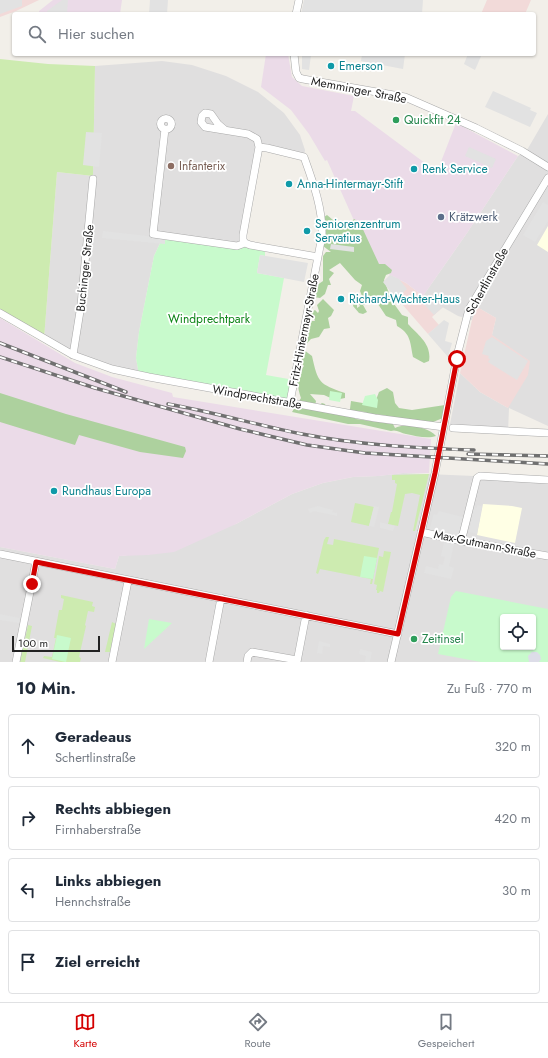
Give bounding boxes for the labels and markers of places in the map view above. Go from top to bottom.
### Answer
place label: Emerson [339,57,383,75]
marker: Emerson [326,61,336,71]
place label: Quickfit 24 [404,111,461,129]
marker: Quickfit 24 [391,115,401,125]
place label: Infanterix [179,157,226,175]
place label: Renk Service [422,160,488,178]
marker: Infanterix [166,161,176,171]
marker: Renk Service [409,164,419,174]
place label: Anna-Hintermayr-Stift [297,175,403,193]
marker: Anna-Hintermayr-Stift [284,179,294,189]
place label: Krätzwerk [449,208,499,226]
marker: Krätzwerk [436,212,446,222]
place label: Seniorenzentrum Servatius [315,215,401,247]
marker: Seniorenzentrum Servatius [302,226,312,236]
place label: Richard-Wachter-Haus [349,290,460,308]
marker: Richard-Wachter-Haus [336,294,346,304]
place label: Rundhaus Europa [62,482,151,500]
marker: Rundhaus Europa [49,486,59,496]
place label: Zeitinsel [422,630,464,648]
marker: Zeitinsel [409,634,419,644]

